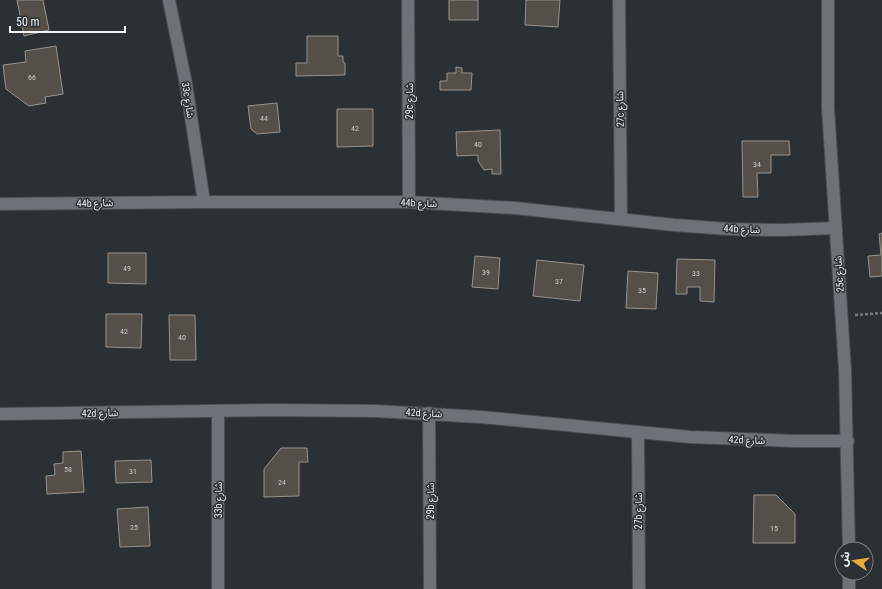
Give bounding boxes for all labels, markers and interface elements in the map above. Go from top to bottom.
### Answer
scale bar [10,8,125,34]
text: 50 m [16,15,40,29]
house number: 66 [28,73,36,82]
street label: 33c شارع [178,81,196,119]
street label: 29c شارع [404,83,417,119]
street label: 27c شارع [614,91,628,127]
house number: 44 [260,114,268,123]
house number: 42 [351,124,359,133]
house number: 40 [474,140,482,149]
house number: 34 [753,160,761,169]
street label: 44b شارع [77,197,114,211]
street label: 44b شارع [400,197,438,211]
street label: 44b شارع [723,223,761,237]
street label: 25c شارع [832,255,848,292]
house number: 49 [123,264,131,273]
house number: 39 [482,268,490,277]
house number: 33 [692,269,700,278]
house number: 37 [555,277,563,286]
house number: 35 [638,286,646,295]
house number: 42 [120,327,128,336]
house number: 40 [178,333,186,342]
street label: 42d شارع [82,407,119,421]
street label: 42d شارع [405,407,443,421]
street label: 42d شارع [728,434,766,448]
house number: 58 [64,465,72,474]
house number: 31 [129,467,137,476]
house number: 24 [278,478,286,487]
street label: 33b شارع [213,482,226,518]
street label: 29b شارع [425,483,438,519]
street label: 27b شارع [633,493,646,529]
house number: 25 [130,523,138,532]
house number: 15 [770,524,778,533]
north arrow [834,541,874,581]
text: ش [837,550,853,568]

